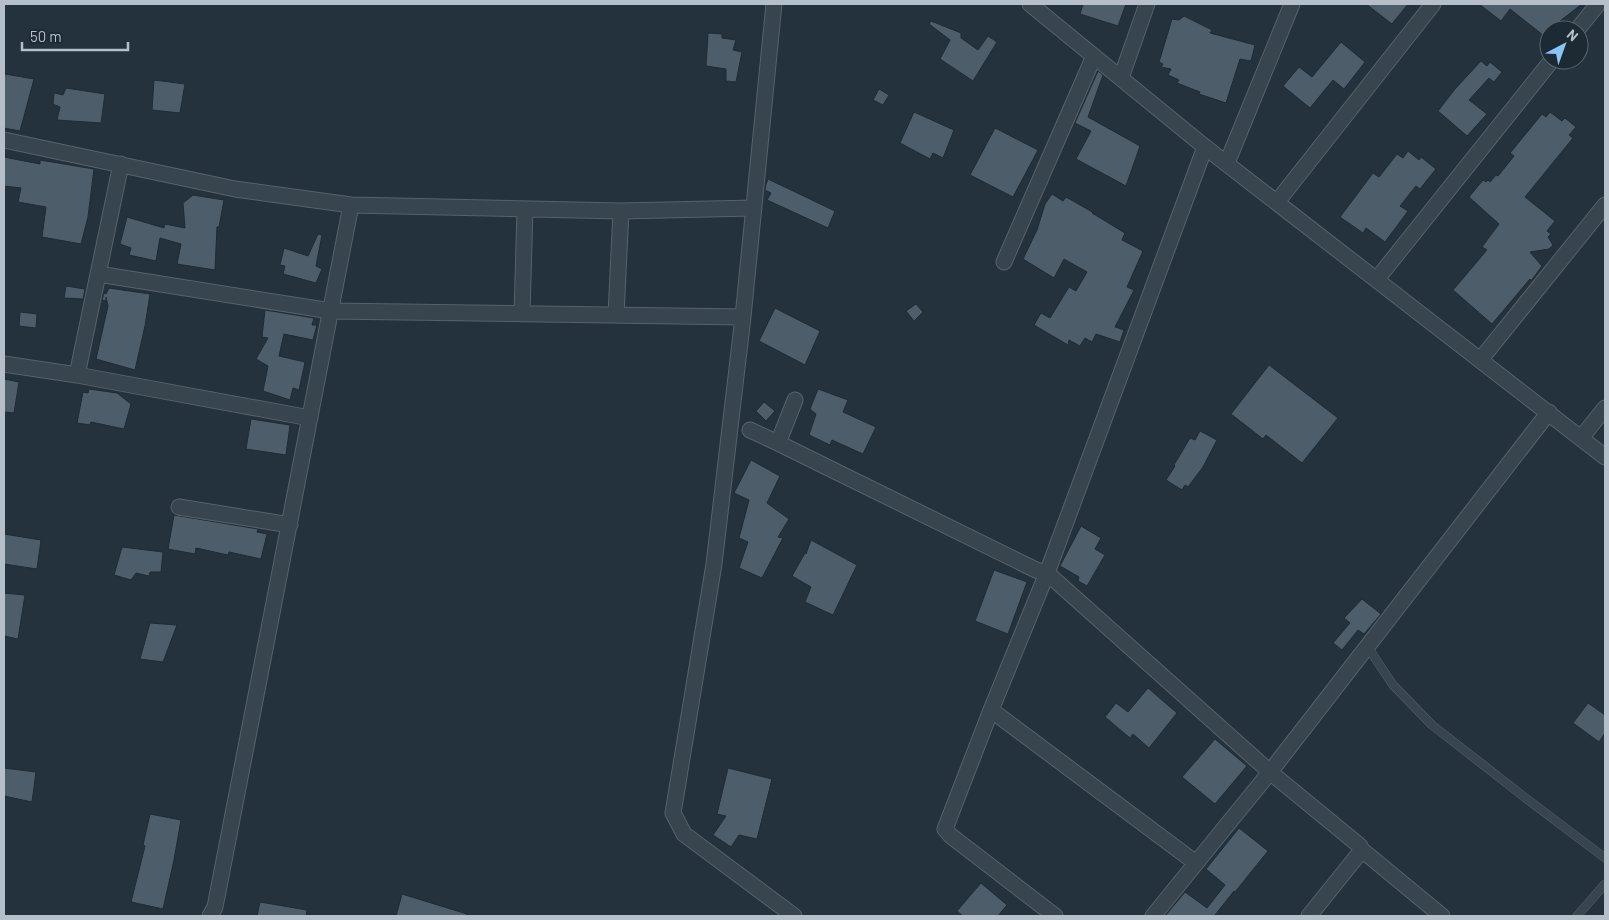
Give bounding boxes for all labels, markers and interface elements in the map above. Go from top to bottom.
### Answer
scale bar [22,20,129,52]
north arrow [1539,20,1589,70]
text: N [1564,25,1582,44]
text: 50 m [30,27,62,45]

